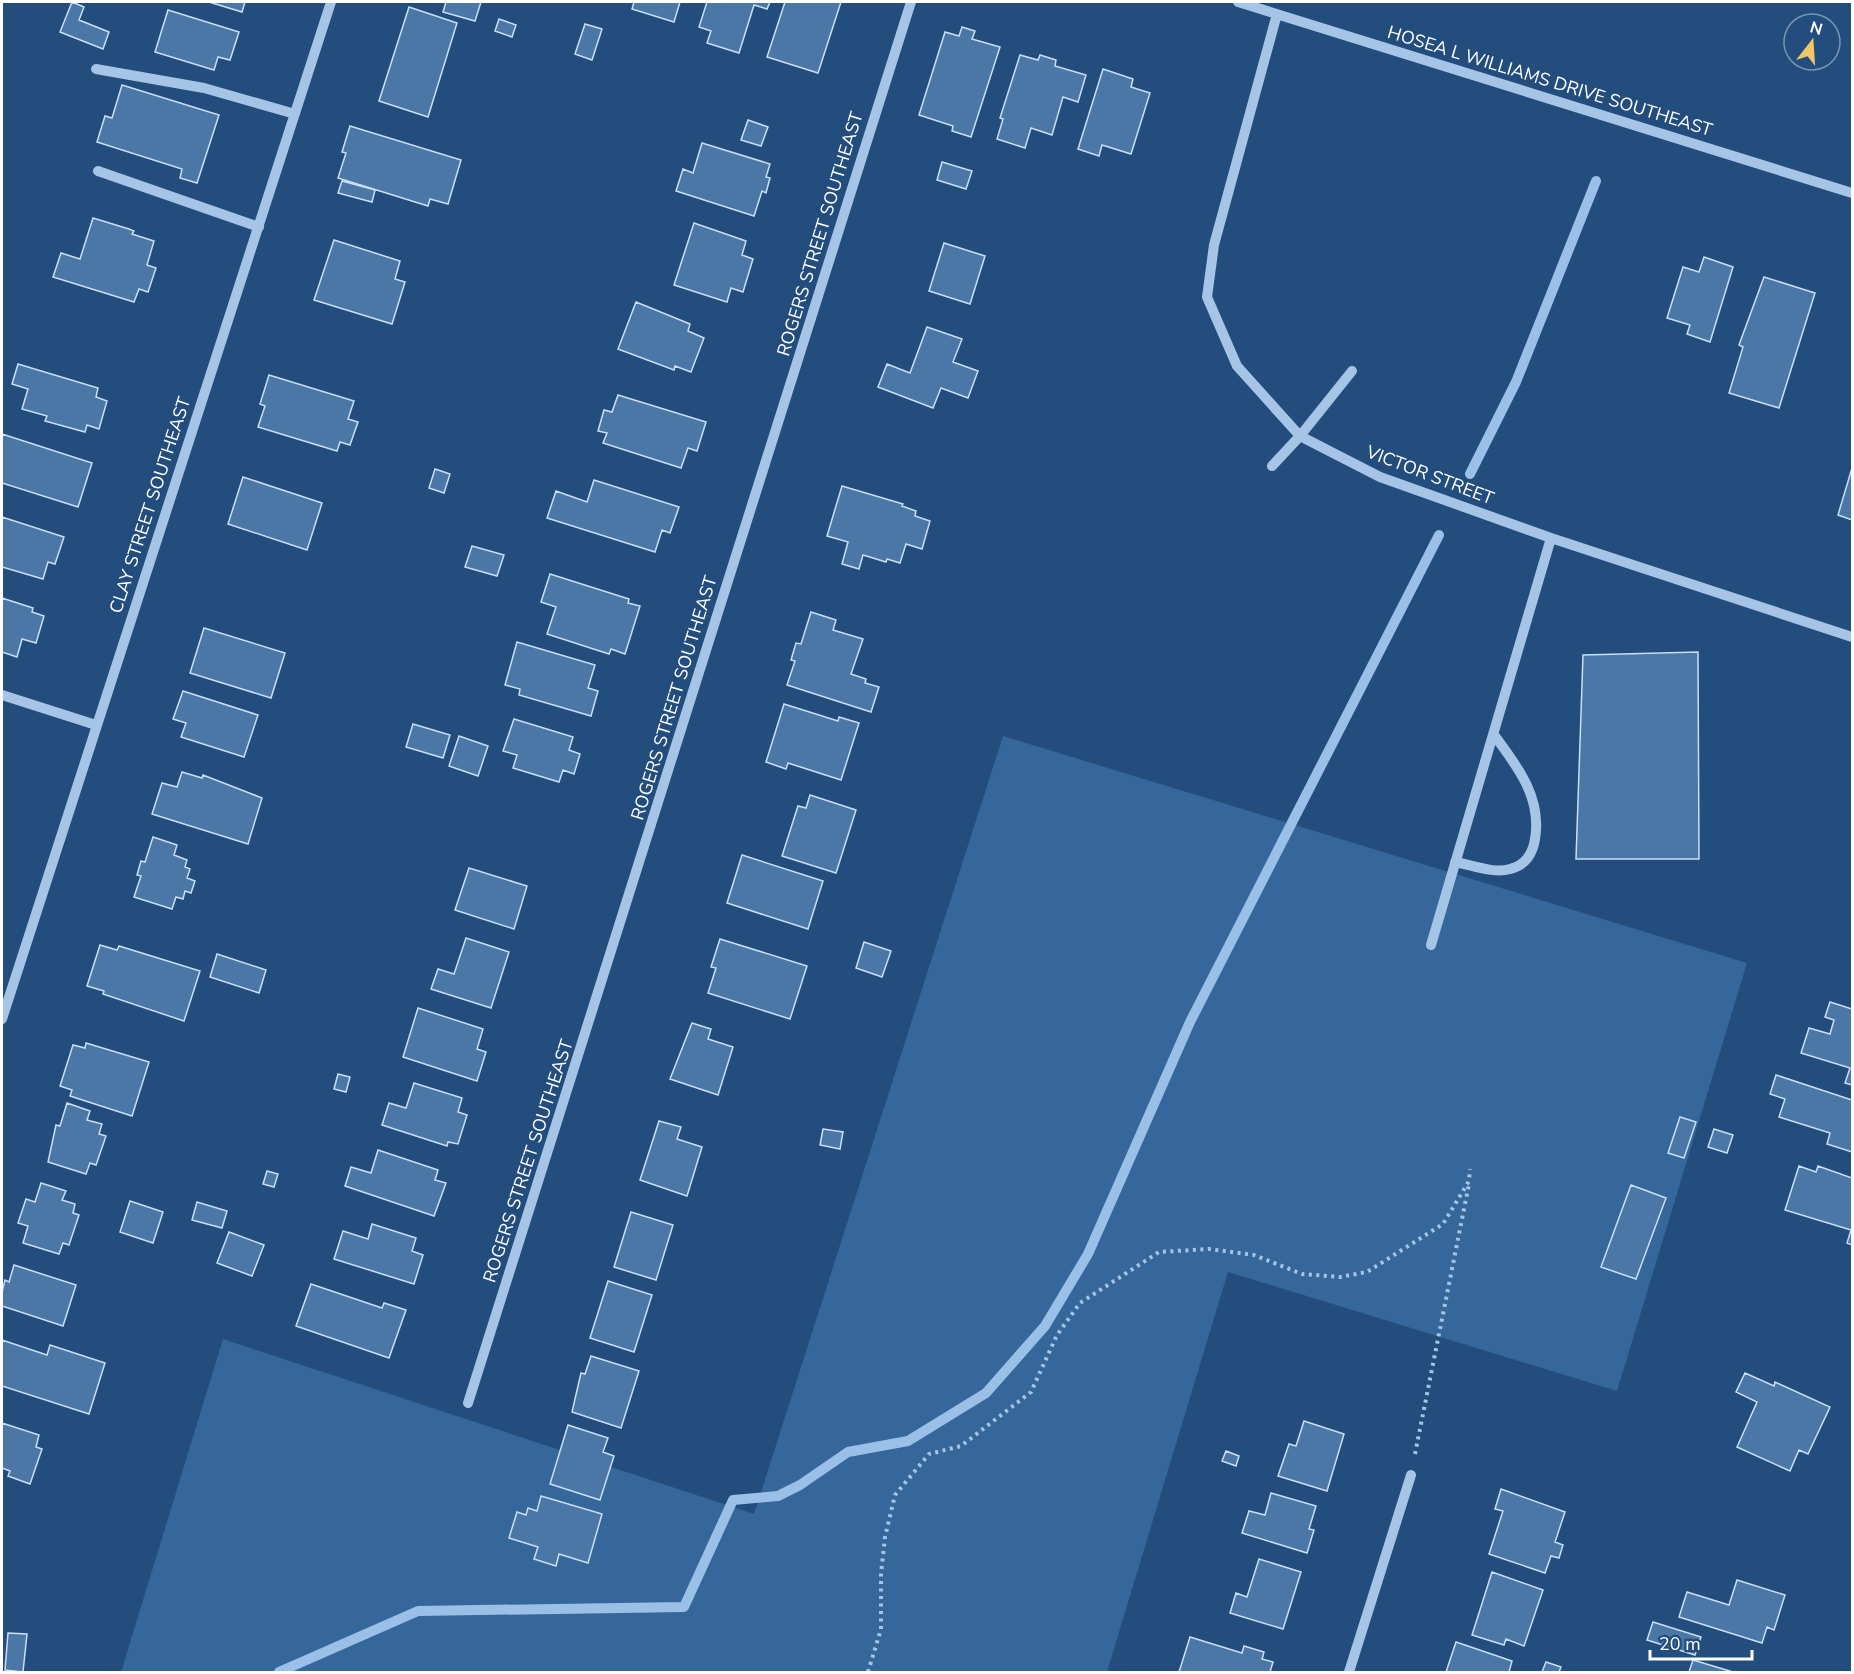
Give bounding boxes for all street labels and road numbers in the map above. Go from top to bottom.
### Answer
street label: HOSEA L WILLIAMS DRIVE SOUTHEAST [1385,20,1716,142]
street label: ROGERS STREET SOUTHEAST [771,109,869,359]
street label: CLAY STREET SOUTHEAST [104,394,196,616]
street label: VICTOR STREET [1362,439,1497,510]
street label: ROGERS STREET SOUTHEAST [625,573,723,823]
street label: ROGERS STREET SOUTHEAST [477,1036,579,1286]

